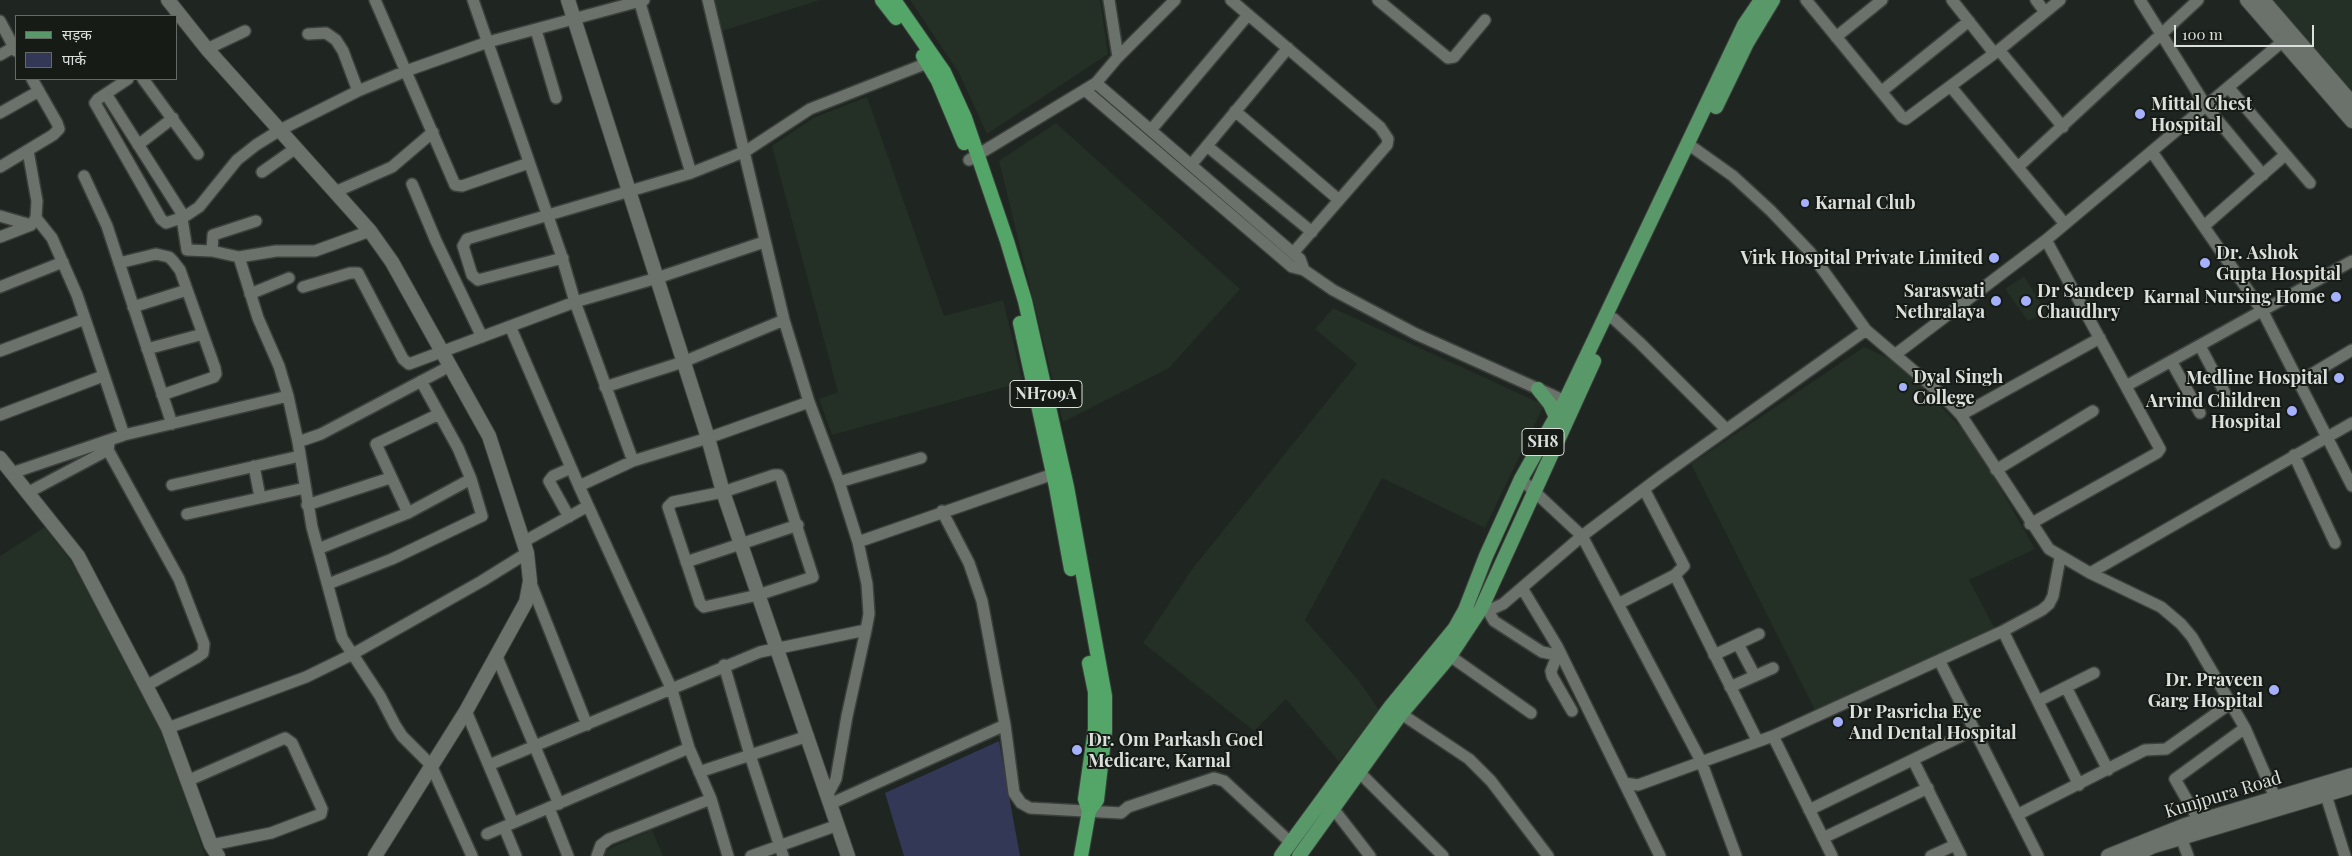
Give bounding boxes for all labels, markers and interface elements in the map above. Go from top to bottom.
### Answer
legend [15,15,178,80]
scale bar [2177,15,2317,47]
text: सड़क [62,24,92,44]
text: 100 m [2182,24,2223,44]
text: पार्क [62,49,86,69]
place label: Mittal Chest Hospital [2151,93,2252,136]
marker: Mittal Chest Hospital [2133,107,2147,121]
place label: Karnal Club [1815,192,1915,214]
marker: Karnal Club [1799,197,1811,209]
place label: Dr. Ashok Gupta Hospital [2216,242,2341,284]
place label: Virk Hospital Private Limited [1741,247,1983,269]
marker: Virk Hospital Private Limited [1987,251,2001,265]
marker: Dr. Ashok Gupta Hospital [2198,256,2212,270]
place label: Saraswati Nethralaya [1895,280,1985,322]
place label: Dr Sandeep Chaudhry [2037,280,2134,322]
place label: Karnal Nursing Home [2144,286,2325,308]
marker: Karnal Nursing Home [2329,290,2343,304]
marker: Saraswati Nethralaya [1989,294,2003,308]
marker: Dr Sandeep Chaudhry [2019,294,2033,308]
place label: Dyal Singh College [1913,366,2003,408]
place label: Medline Hospital [2186,367,2328,389]
marker: Medline Hospital [2332,371,2346,385]
road number: NH709A [1010,380,1082,408]
marker: Dyal Singh College [1897,381,1909,393]
place label: Arvind Children Hospital [2146,390,2281,432]
marker: Arvind Children Hospital [2285,404,2299,418]
road number: SH8 [1522,428,1564,456]
place label: Dr. Praveen Garg Hospital [2148,669,2263,712]
marker: Dr. Praveen Garg Hospital [2267,683,2281,697]
place label: Dr Pasricha Eye And Dental Hospital [1849,701,2017,744]
marker: Dr Pasricha Eye And Dental Hospital [1831,715,1845,729]
place label: Dr. Om Parkash Goel Medicare, Karnal [1088,729,1263,772]
marker: Dr. Om Parkash Goel Medicare, Karnal [1070,743,1084,757]
street label: Kunjpura Road [2162,767,2284,823]

